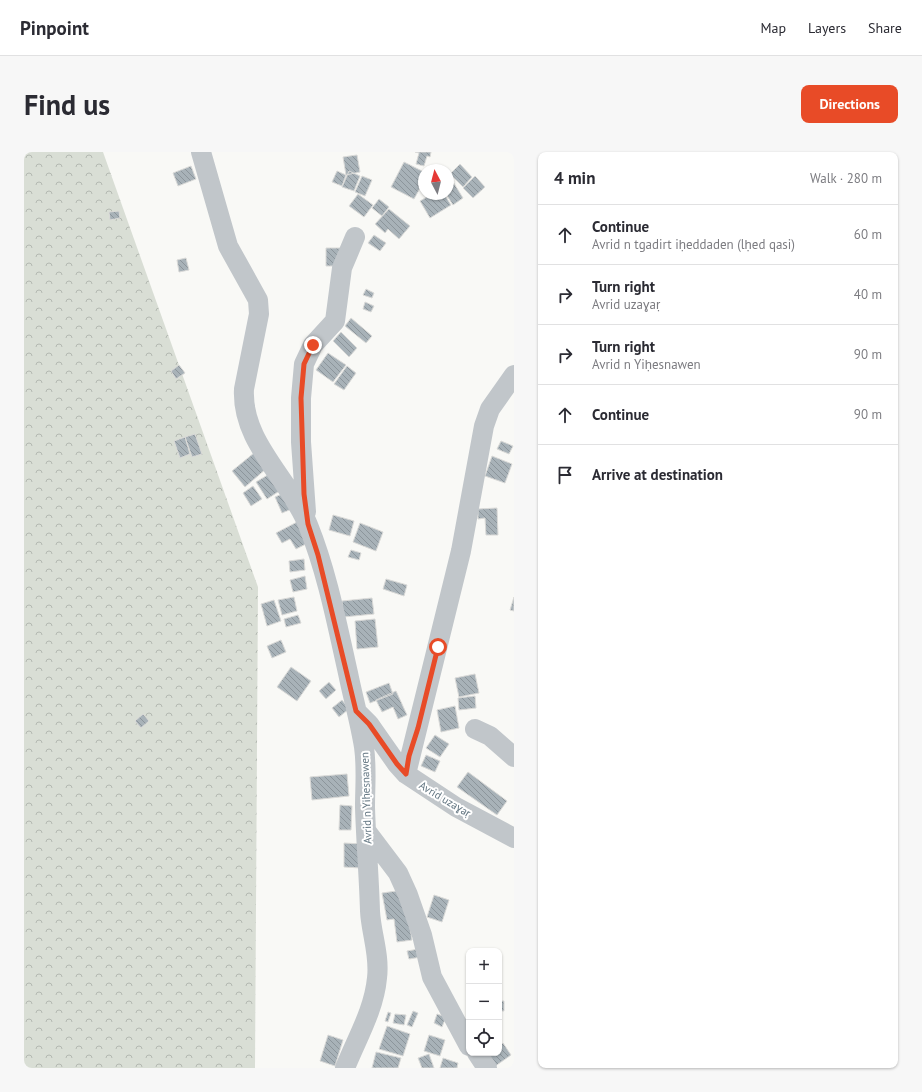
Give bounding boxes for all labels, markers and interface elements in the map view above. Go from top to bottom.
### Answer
text: Pinpoint [20,16,89,40]
text: Map [760,19,786,37]
text: Layers [808,19,846,37]
text: Share [868,19,902,37]
button: Directions [801,85,898,123]
text: Find us [24,86,110,123]
north arrow [418,164,454,200]
text: 4 min [554,167,595,189]
text: Walk · 280 m [810,170,882,187]
text: Continue [592,217,649,236]
icon: ahead [554,224,576,246]
text: 60 m [854,226,882,243]
text: Avrid n tgadirt iḥeddaden (lḥed qasi) [592,236,795,253]
text: Turn right [592,277,655,296]
icon: right [554,284,576,306]
text: 40 m [854,286,882,303]
text: Avrid uzaɣaṛ [592,296,660,313]
route end [304,336,322,354]
text: Turn right [592,337,655,356]
icon: right [554,344,576,366]
text: 90 m [854,346,882,363]
text: Avrid n Yiḥesnawen [592,356,701,373]
icon: ahead [554,404,576,426]
text: Continue [592,405,649,424]
text: 90 m [854,406,882,423]
icon: arrive [554,464,576,486]
text: Arrive at destination [592,465,723,484]
route start [429,638,447,656]
street label: Avrid n Yiḥesnawen [357,752,375,844]
street label: Avrid uzaɣaṛ [417,778,474,820]
map controls [466,948,502,1056]
button: + [466,948,502,984]
button: − [466,984,502,1020]
button: locate [466,1020,502,1056]

